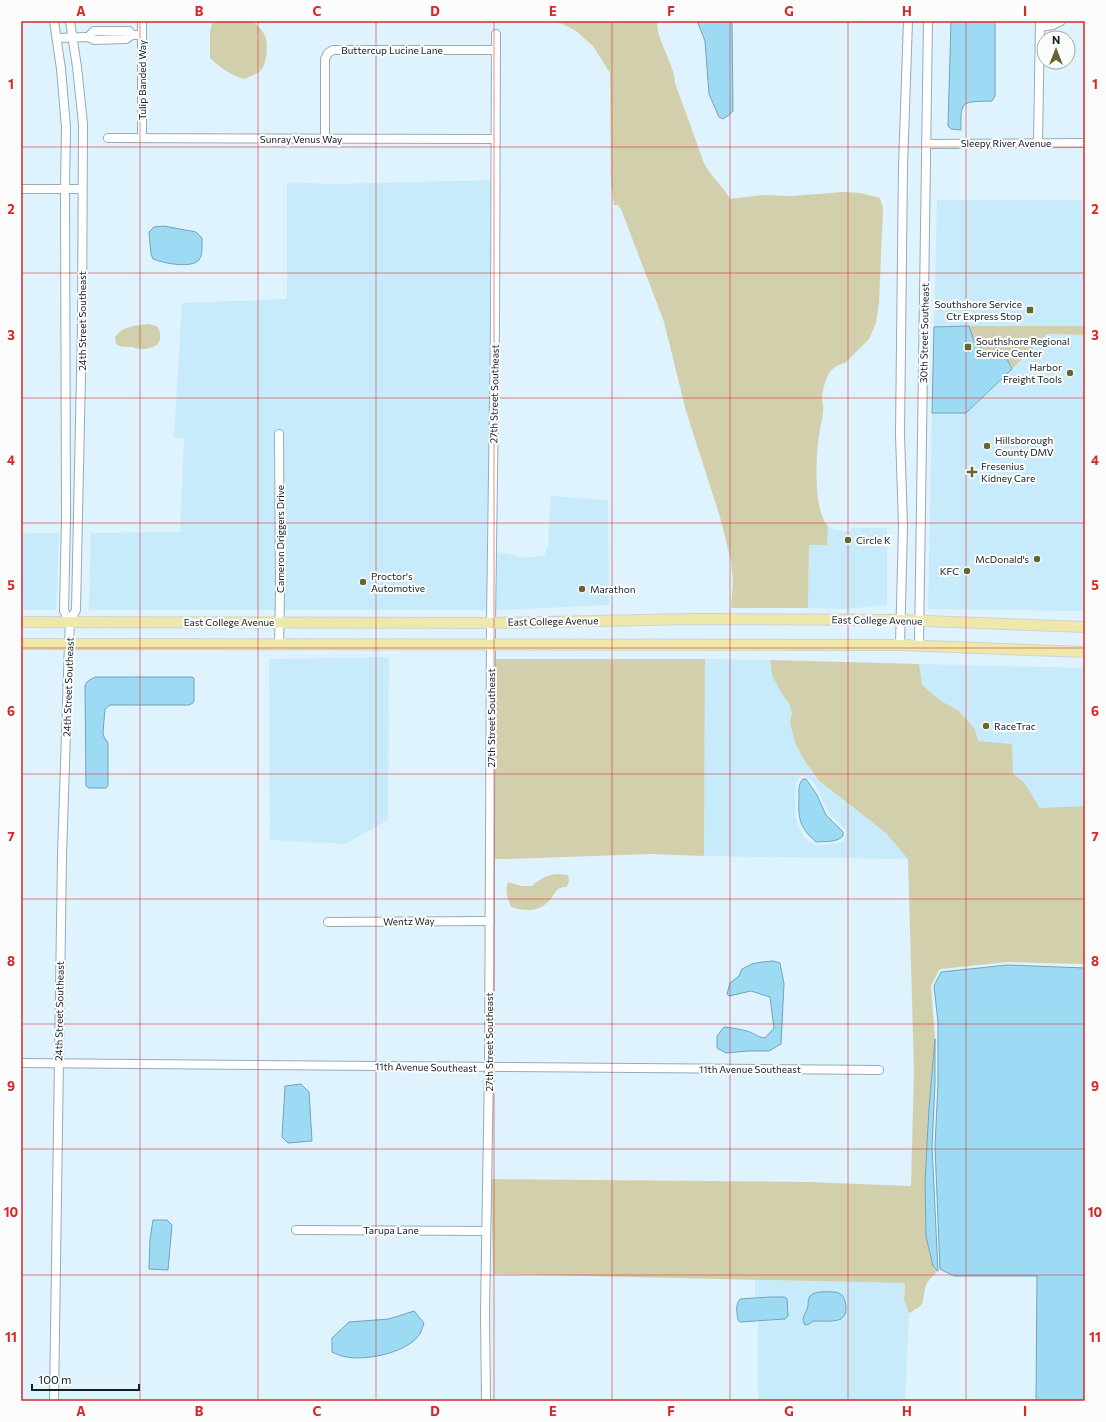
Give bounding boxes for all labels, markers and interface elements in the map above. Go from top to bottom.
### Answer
text: A [76,3,86,19]
text: B [195,3,204,19]
text: C [313,3,322,19]
text: D [430,3,440,19]
text: E [549,3,557,19]
text: F [667,3,675,19]
text: G [784,3,794,19]
text: H [902,3,912,19]
text: I [1023,3,1027,19]
north arrow [1036,30,1076,70]
text: N [1052,33,1060,46]
street label: Tulip Banded Way [136,40,148,120]
street label: Buttercup Lucine Lane [341,44,443,56]
text: 1 [8,76,14,92]
text: 1 [1092,76,1098,92]
street label: Sunray Venus Way [260,133,342,145]
street label: Sleepy River Avenue [961,137,1051,149]
text: 2 [7,201,15,217]
text: 2 [1091,201,1099,217]
street label: 24th Street Southeast [76,271,88,371]
street label: 30th Street Southeast [917,283,931,383]
place label: Southshore Service Ctr Express Stop [934,298,1022,322]
marker: Southshore Service Ctr Express Stop [1025,305,1035,315]
text: 3 [7,327,15,343]
text: 3 [1091,327,1099,343]
place label: Southshore Regional Service Center [976,335,1070,359]
marker: Southshore Regional Service Center [963,342,973,352]
street label: 27th Street Southeast [487,344,501,444]
place label: Harbor Freight Tools [1003,361,1062,385]
marker: Harbor Freight Tools [1065,368,1075,378]
place label: Hillsborough County DMV [995,434,1054,458]
marker: Hillsborough County DMV [982,441,992,451]
text: 4 [7,452,15,468]
text: 4 [1091,452,1099,468]
place label: Fresenius Kidney Care [981,460,1035,484]
marker: Fresenius Kidney Care [966,466,978,478]
street label: Cameron Driggers Drive [274,485,286,593]
place label: Circle K [856,534,891,546]
marker: Circle K [843,535,853,545]
place label: McDonald's [975,553,1029,565]
marker: McDonald's [1032,554,1042,564]
place label: KFC [940,565,959,577]
marker: KFC [962,566,972,576]
place label: Proctor's Automotive [371,570,425,594]
text: 5 [7,577,15,593]
marker: Proctor's Automotive [358,577,368,587]
text: 5 [1091,577,1099,593]
place label: Marathon [590,583,635,595]
marker: Marathon [577,584,587,594]
street label: East College Avenue [832,613,922,627]
street label: East College Avenue [508,614,598,628]
street label: East College Avenue [184,616,274,628]
street label: 24th Street Southeast [60,637,76,737]
street label: 27th Street Southeast [485,668,497,768]
text: 6 [7,703,15,719]
text: 6 [1091,703,1099,719]
place label: RaceTrac [994,720,1036,732]
marker: RaceTrac [981,721,991,731]
text: 7 [7,828,15,844]
text: 7 [1091,828,1099,844]
street label: Wentz Way [383,915,435,927]
text: 8 [7,953,15,969]
text: 8 [1091,953,1099,969]
street label: 24th Street Southeast [52,961,66,1061]
street label: 27th Street Southeast [483,992,495,1092]
street label: 11th Avenue Southeast [375,1060,477,1074]
street label: 11th Avenue Southeast [699,1063,801,1075]
text: 9 [7,1078,15,1094]
text: 9 [1091,1078,1099,1094]
text: 10 [4,1204,19,1220]
text: 10 [1088,1204,1103,1220]
street label: Tarupa Lane [363,1224,419,1236]
text: 11 [5,1329,17,1345]
text: 11 [1089,1329,1101,1345]
scale bar [32,1366,139,1392]
text: 100 m [38,1372,72,1386]
text: A [76,1403,86,1419]
text: B [195,1403,204,1419]
text: C [313,1403,322,1419]
text: D [430,1403,440,1419]
text: E [549,1403,557,1419]
text: F [667,1403,675,1419]
text: G [784,1403,794,1419]
text: H [902,1403,912,1419]
text: I [1023,1403,1027,1419]

